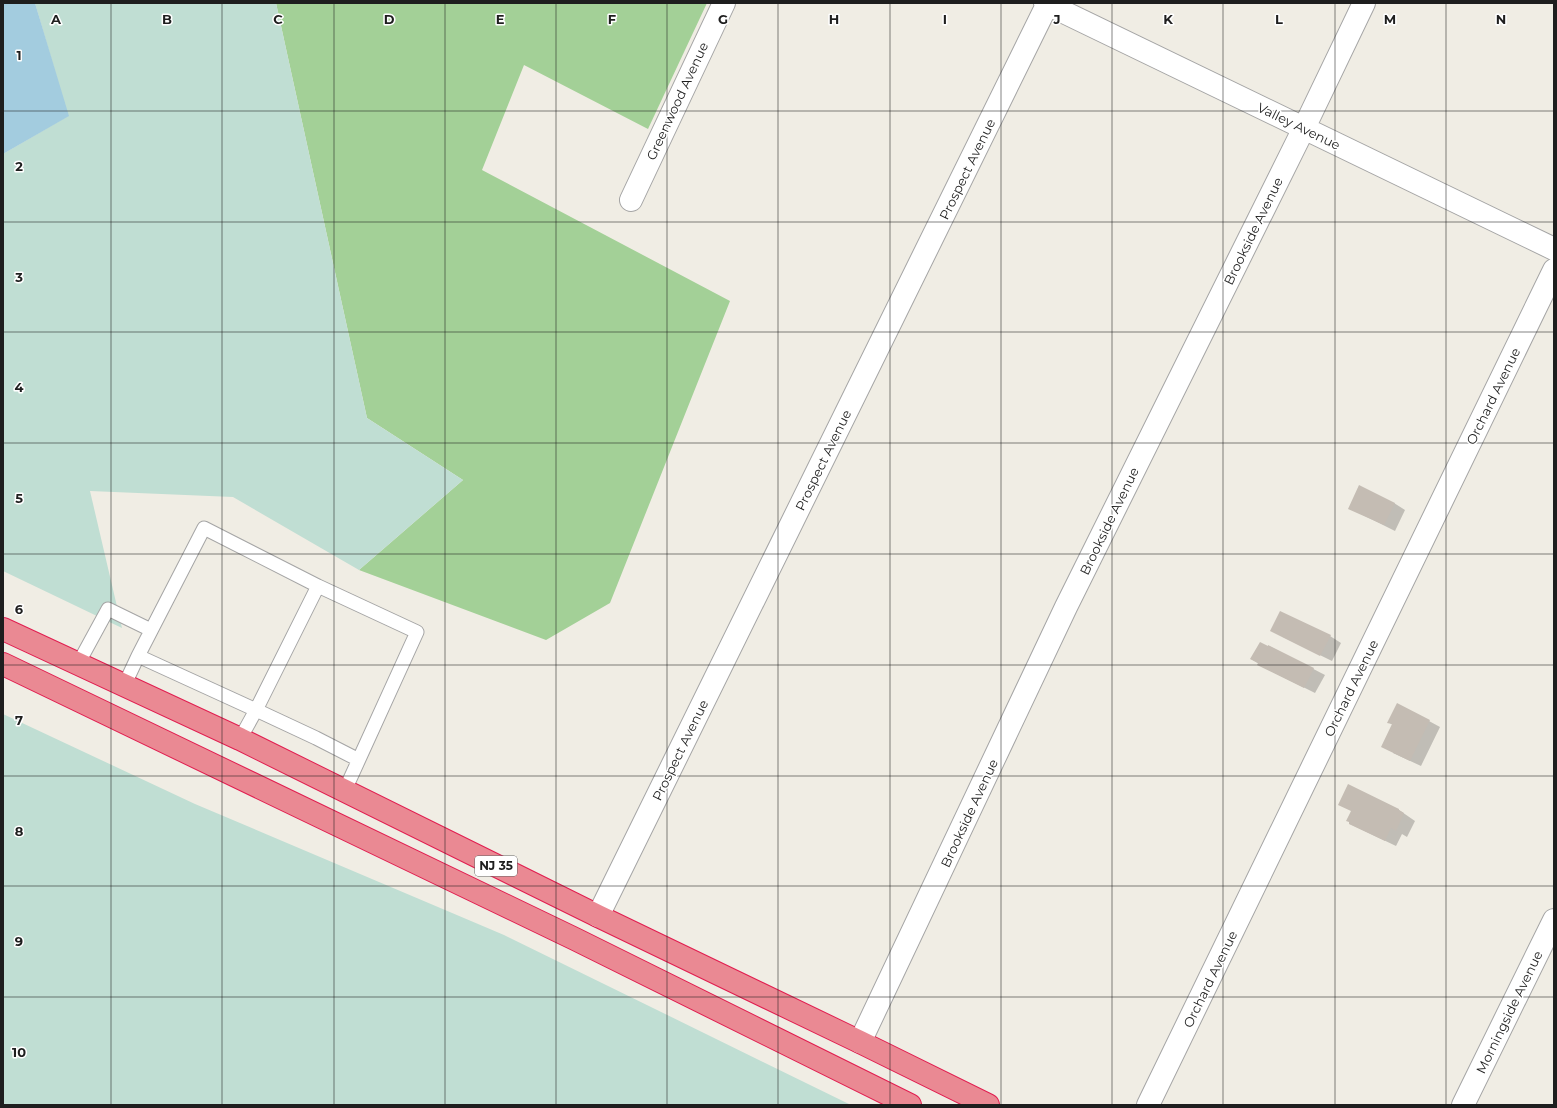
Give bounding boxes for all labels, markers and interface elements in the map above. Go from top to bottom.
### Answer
text: A [50,11,62,27]
text: B [162,11,172,27]
text: C [273,11,283,27]
text: D [384,11,395,27]
text: E [496,11,505,27]
text: F [608,11,616,27]
text: G [718,11,728,27]
text: H [829,11,839,27]
text: I [943,11,947,27]
text: J [1052,11,1061,27]
text: K [1163,11,1173,27]
text: L [1275,11,1283,27]
text: M [1384,11,1396,27]
text: N [1496,11,1506,27]
street label: Greenwood Avenue [643,39,711,163]
text: 1 [16,47,22,63]
street label: Valley Avenue [1255,99,1343,153]
street label: Prospect Avenue [936,116,998,222]
text: 2 [15,158,23,174]
street label: Brookside Avenue [1220,174,1286,287]
text: 3 [14,269,23,285]
street label: Orchard Avenue [1463,345,1523,447]
text: 4 [15,379,24,395]
street label: Prospect Avenue [792,407,854,513]
street label: Brookside Avenue [1076,464,1142,577]
text: 5 [15,490,23,506]
text: 6 [15,601,24,617]
street label: Orchard Avenue [1321,637,1381,739]
street label: Prospect Avenue [649,697,711,803]
text: 7 [15,712,23,728]
street label: Brookside Avenue [937,756,1001,870]
text: 8 [15,823,24,839]
road number: NJ 35 [475,856,517,876]
street label: Orchard Avenue [1180,928,1240,1030]
text: 9 [15,933,23,949]
street label: Morningside Avenue [1472,948,1546,1076]
text: 10 [12,1044,26,1060]

